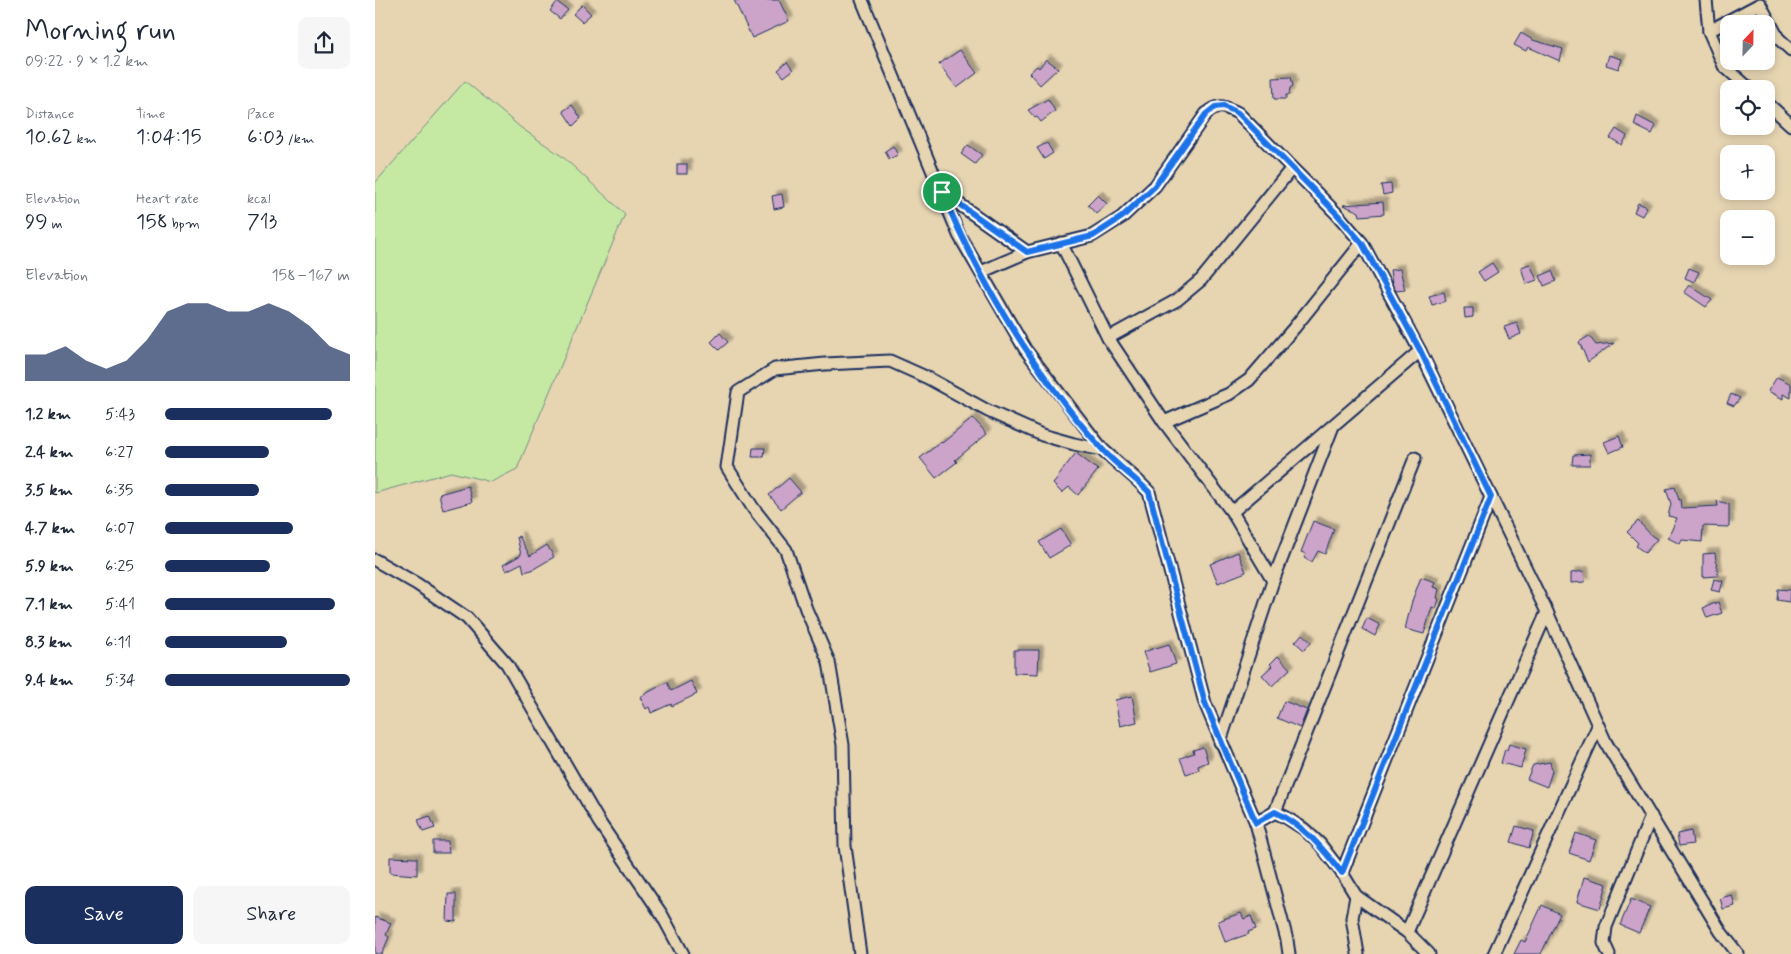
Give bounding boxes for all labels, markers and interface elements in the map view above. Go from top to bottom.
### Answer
text: Morning run [25,13,176,50]
north arrow [1720,15,1775,70]
map controls [1720,15,1775,265]
button: share [298,17,350,69]
text: 09:22 · 9 × 1.2 km [25,51,149,72]
button: locate [1720,80,1775,135]
text: Distance [25,105,74,123]
text: Time [136,105,165,123]
text: Pace [247,105,275,123]
text: 10.62 [25,123,73,151]
text: 1:04:15 [136,123,202,151]
text: 6:03 [247,123,284,151]
text: km [73,130,97,148]
text: /km [284,130,314,148]
button: + [1720,145,1775,200]
pin [921,171,963,213]
icon: arrive [928,178,956,206]
text: Elevation [25,190,80,208]
text: Heart rate [136,190,199,208]
text: kcal [247,190,271,208]
text: 99 [25,208,48,236]
text: 158 [136,208,168,236]
text: 713 [247,208,277,236]
button: − [1720,210,1775,265]
text: m [48,215,63,233]
text: bpm [168,215,200,233]
text: Elevation [25,265,88,286]
text: 158–167 m [271,265,350,286]
text: 1.2 km [25,404,71,425]
text: 5:43 [105,404,135,425]
text: 2.4 km [25,442,73,463]
text: 6:27 [105,442,133,463]
text: 3.5 km [25,480,73,501]
text: 6:35 [105,480,133,501]
text: 4.7 km [25,518,75,539]
text: 6:07 [105,518,134,539]
text: 5.9 km [25,556,73,577]
text: 6:25 [105,556,134,577]
text: 7.1 km [25,594,73,615]
text: 5:41 [105,594,135,615]
text: 8.3 km [25,632,72,653]
text: 6:11 [105,632,132,653]
text: 9.4 km [25,670,73,691]
text: 5:34 [105,670,136,691]
button: Save [25,886,183,944]
button: Share [193,886,350,944]

